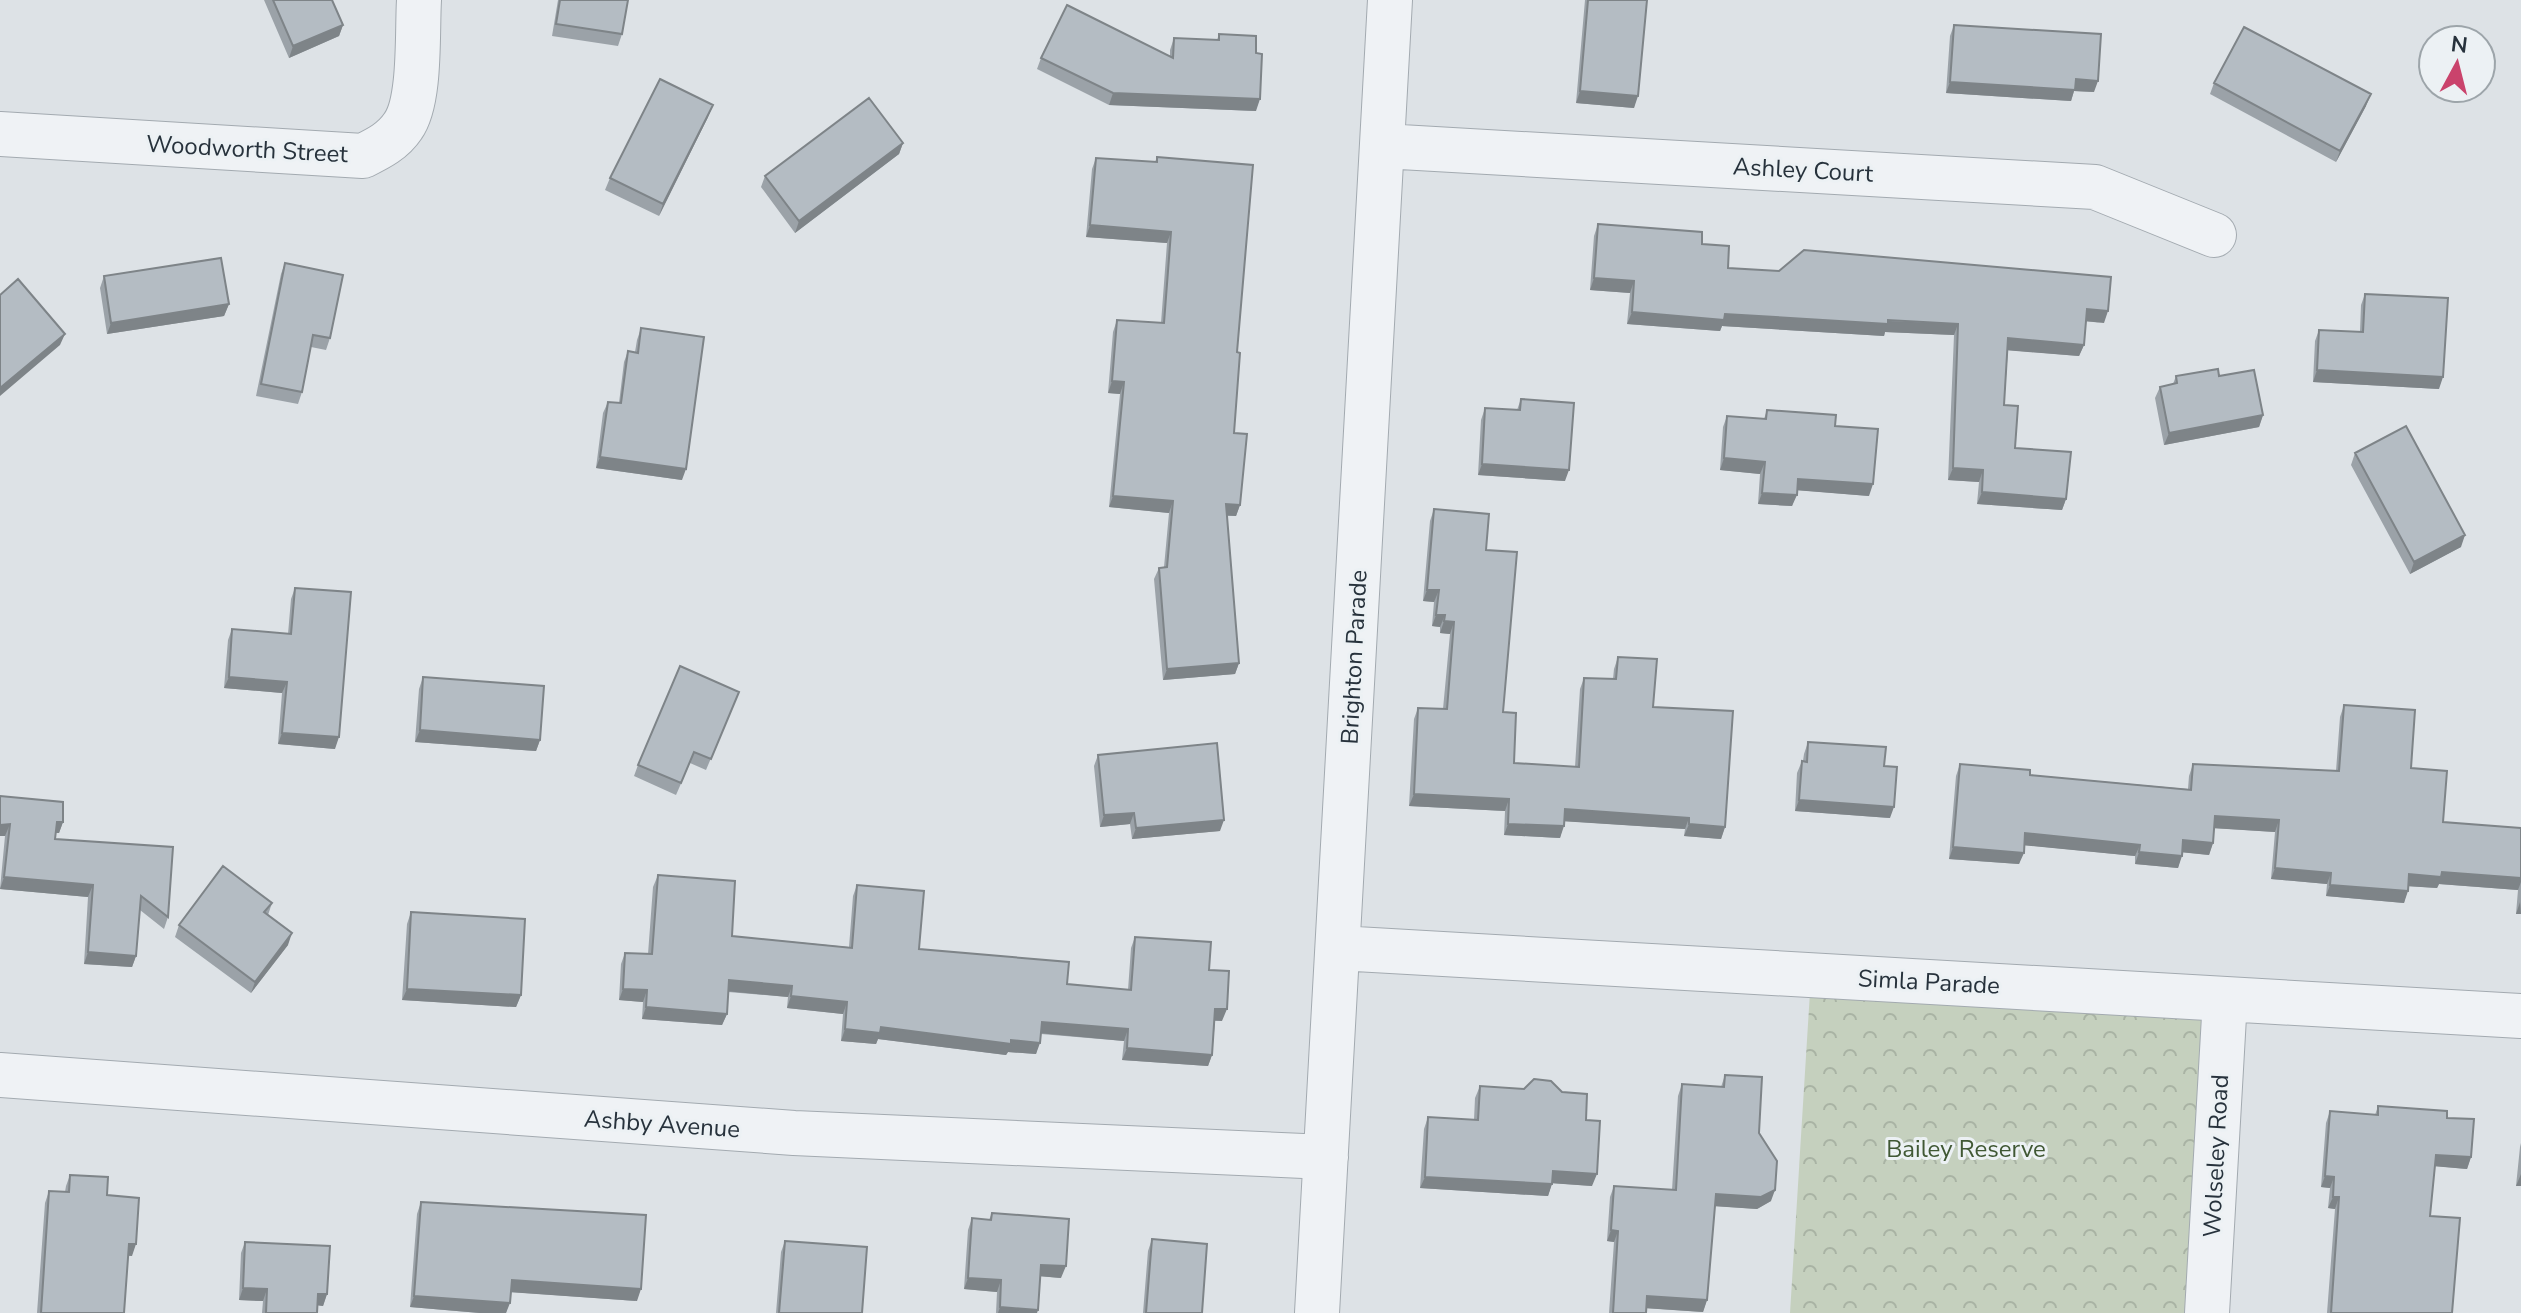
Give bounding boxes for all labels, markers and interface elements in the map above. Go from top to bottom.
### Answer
north arrow [2417,24,2497,104]
text: N [2449,29,2469,61]
street label: Woodworth Street [145,128,349,170]
street label: Ashley Court [1732,150,1875,190]
street label: Brighton Parade [1333,569,1375,745]
street label: Simla Parade [1857,962,2001,1002]
street label: Wolseley Road [2196,1073,2236,1239]
street label: Ashby Avenue [583,1103,741,1145]
park label: Bailey Reserve [1886,1133,2046,1165]

